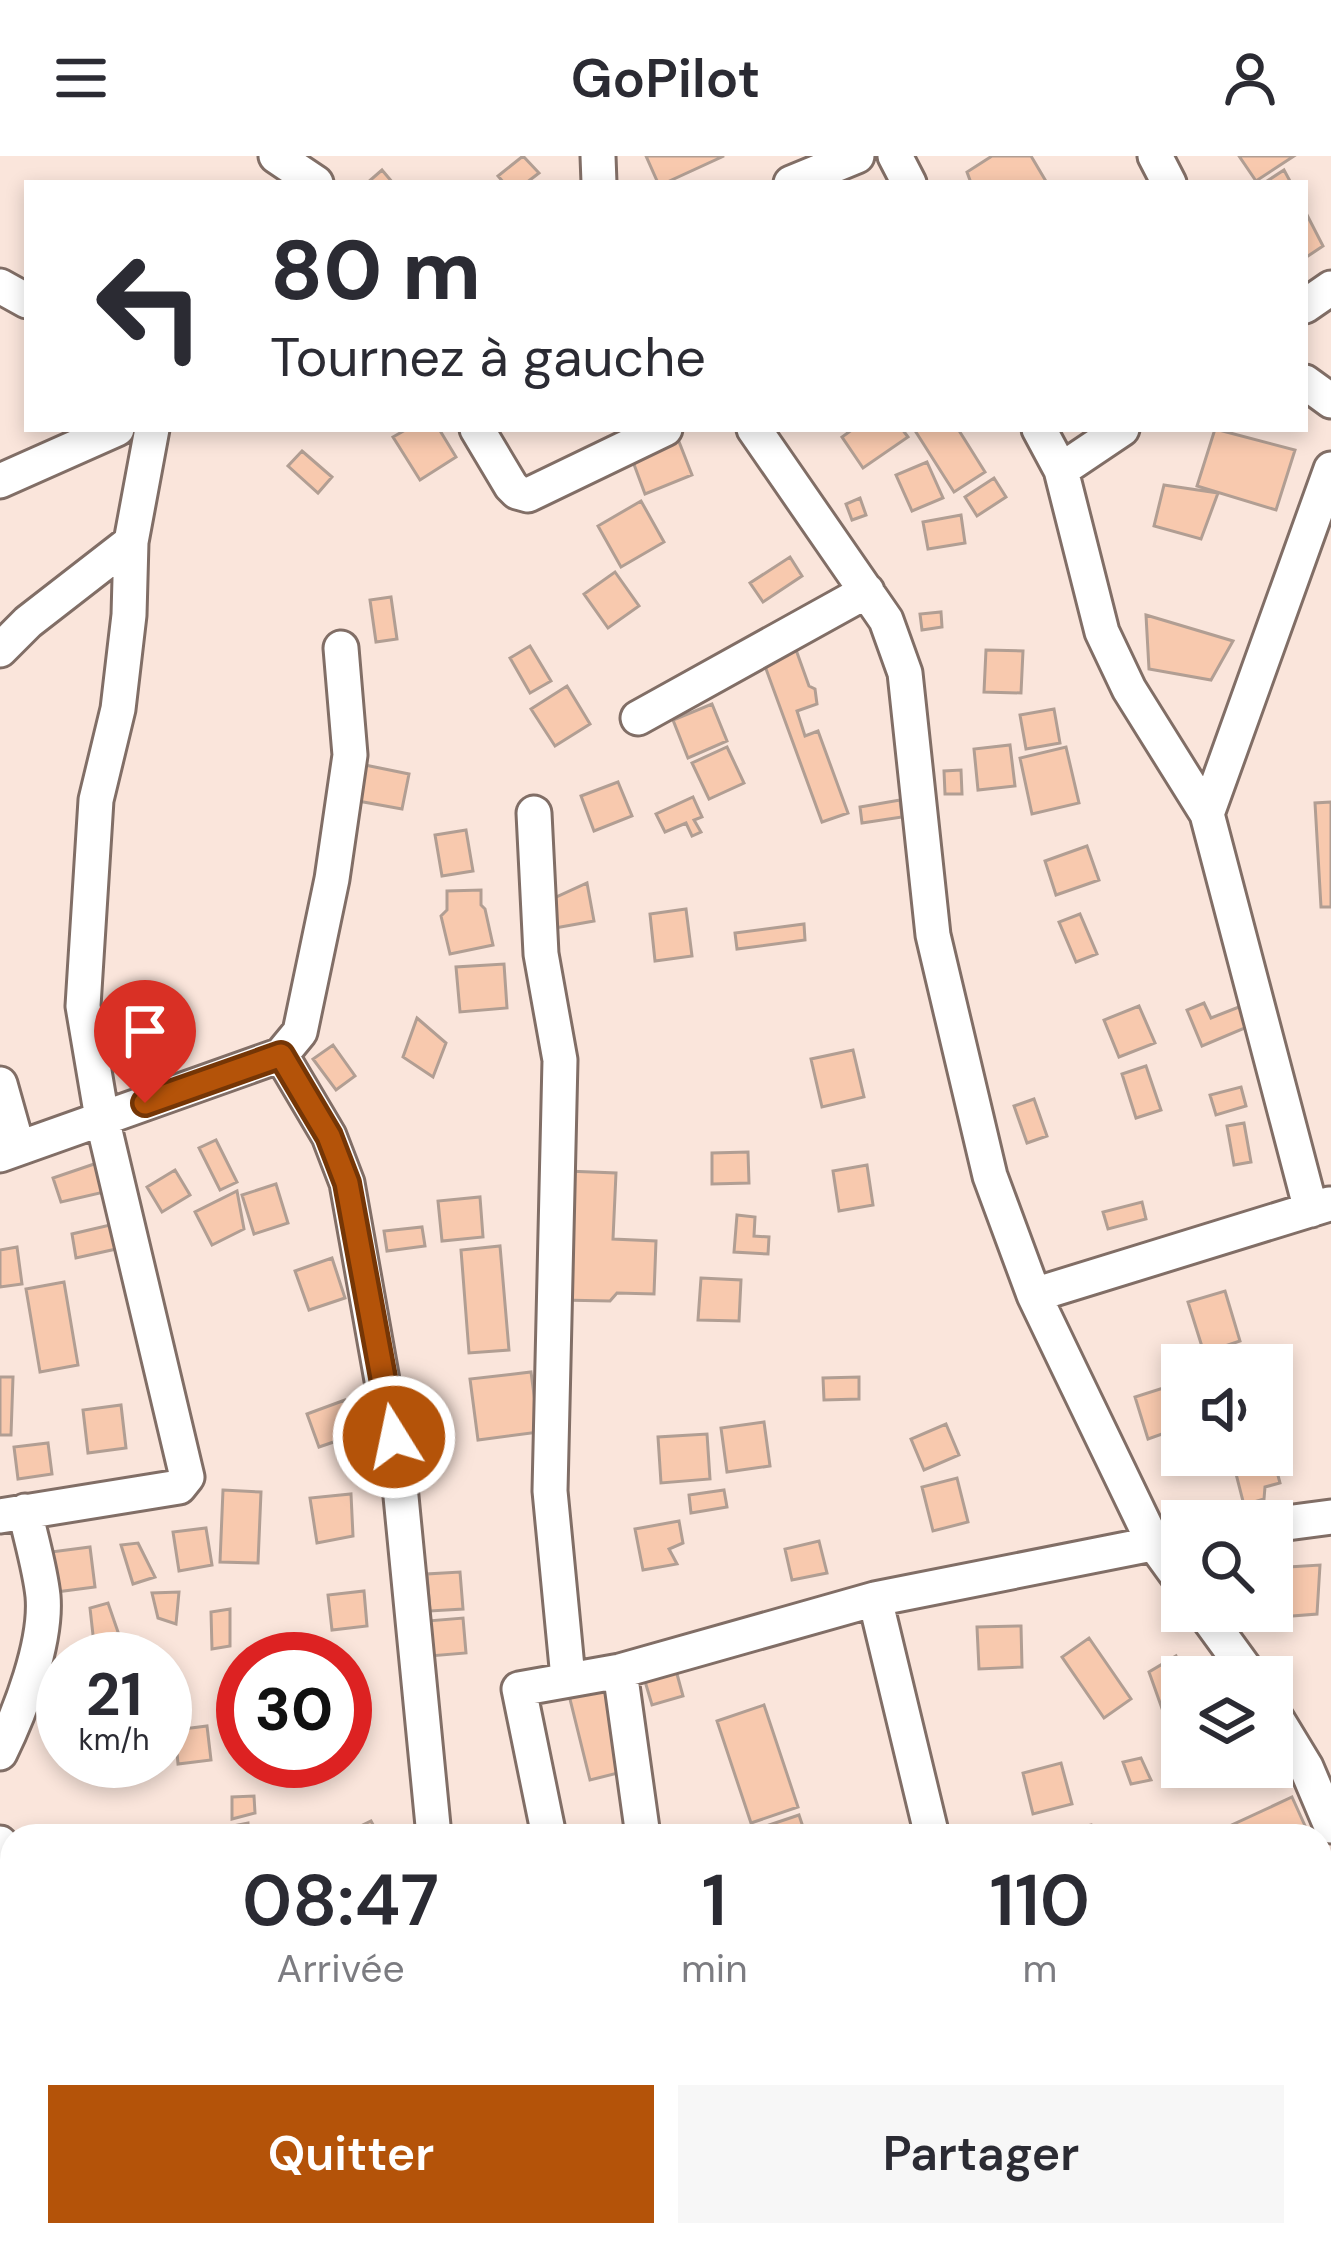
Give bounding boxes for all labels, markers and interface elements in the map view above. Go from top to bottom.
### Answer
text: GoPilot [571,43,760,114]
icon: menu [48,45,114,111]
icon: person [1217,45,1283,111]
text: 80 m [270,216,481,325]
icon: left [72,228,228,384]
text: Tournez à gauche [270,322,706,393]
pin [94,980,196,1103]
icon: arrive [112,998,178,1064]
map controls [1161,1344,1293,1788]
button: sound [1161,1344,1293,1476]
position arrow [331,1374,457,1500]
button: search [1161,1500,1293,1632]
speed limit sign: 30 [216,1632,372,1788]
text: 21 [86,1655,142,1734]
button: layers [1161,1656,1293,1788]
text: km/h [79,1720,149,1759]
text: 08:47 [242,1854,439,1947]
text: 1 [702,1854,727,1947]
text: 110 [990,1854,1090,1947]
text: Arrivée [277,1943,405,1994]
text: min [681,1943,748,1994]
text: m [1022,1943,1057,1994]
button: Quitter [48,2085,654,2223]
button: Partager [678,2085,1284,2223]

